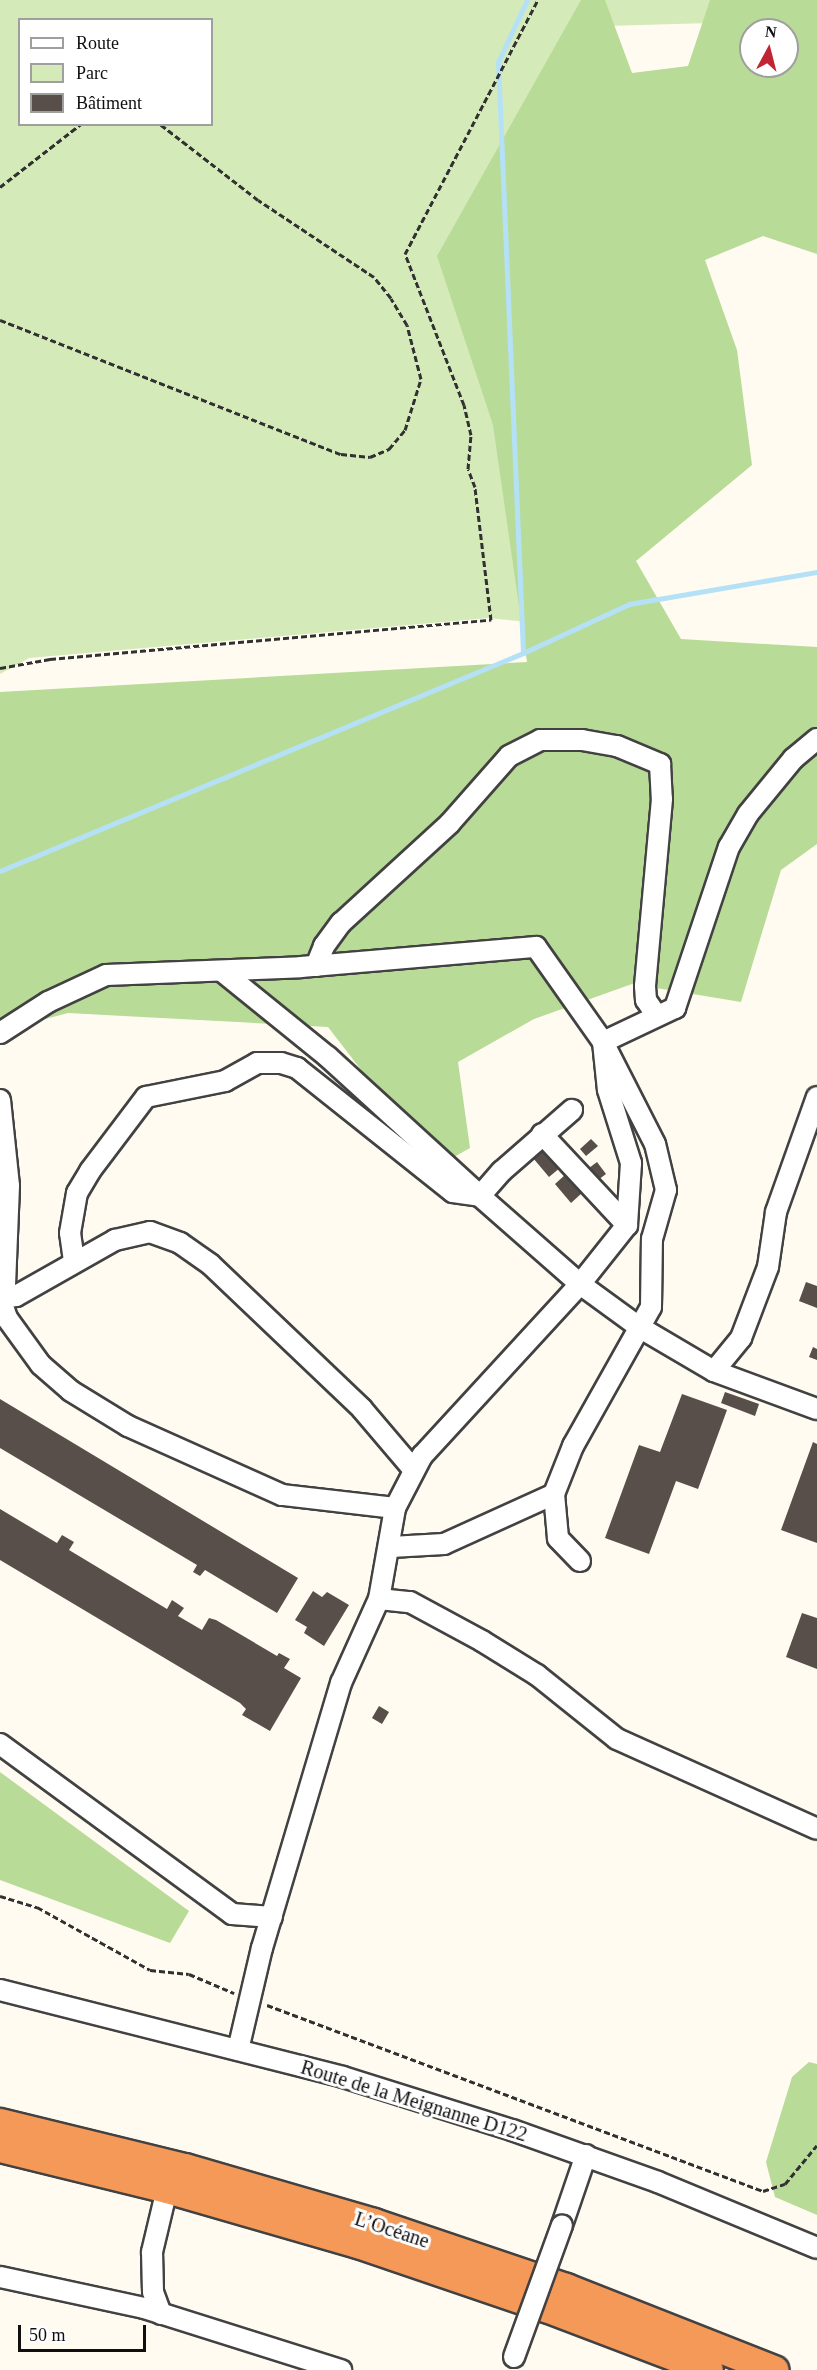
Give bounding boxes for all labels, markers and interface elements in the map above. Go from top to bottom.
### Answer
legend [18,18,213,126]
north arrow [739,18,799,78]
text: N [764,22,778,41]
text: Route [76,33,119,53]
text: Parc [76,63,108,83]
text: Bâtiment [76,93,142,113]
street label: Route de la Meignanne D122 [298,2055,530,2147]
street label: L’Océane [352,2207,432,2253]
scale bar [21,2313,148,2351]
text: 50 m [29,2325,66,2345]

